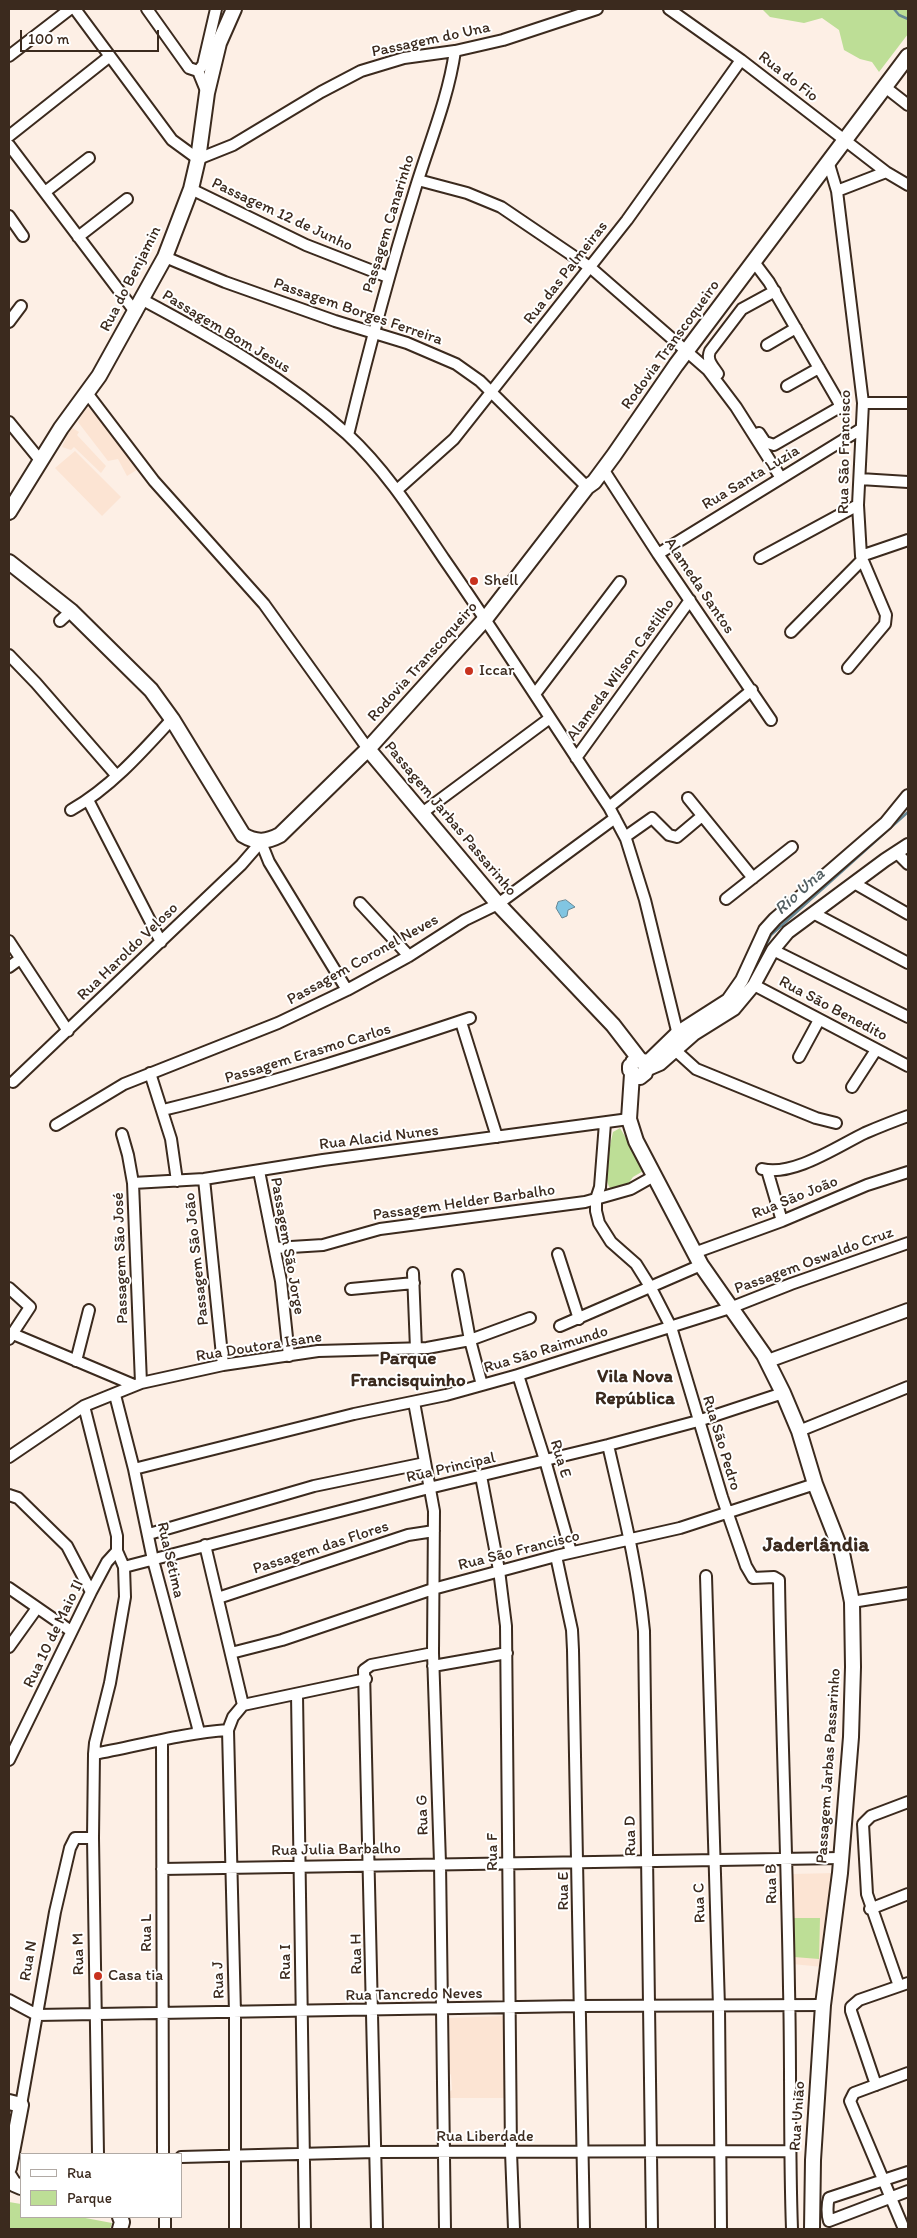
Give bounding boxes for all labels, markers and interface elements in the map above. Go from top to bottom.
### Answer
street label: Passagem do Una [370,18,492,62]
scale bar [22,20,161,52]
text: 100 m [28,30,69,48]
street label: Rua do Fio [754,48,822,106]
street label: Passagem Canarinho [359,153,419,295]
street label: Passagem 12 de Junho [208,174,356,256]
street label: Rua das Palmeiras [520,218,612,328]
street label: Rua do Benjamin [96,223,166,335]
street label: Passagem Borges Ferreira [271,274,445,350]
street label: Rodovia Transcoqueiro [618,277,724,413]
street label: Passagem Bom Jesus [158,286,294,378]
street label: Rua São Francisco [834,390,856,514]
street label: Rua Santa Luzia [699,441,803,515]
street label: Alameda Santos [660,534,738,638]
place label: Shell [484,571,518,591]
marker: Shell [468,575,480,587]
street label: Alameda Wilson Castilho [563,595,679,745]
street label: Rodovia Transcoqueiro [364,598,482,726]
place label: Iccar [479,661,514,681]
marker: Iccar [463,665,475,677]
street label: Passagem Jarbas Passarinho [380,738,520,900]
water label: Rio Una [770,864,830,920]
street label: Rua Haroldo Veloso [73,899,183,1005]
street label: Passagem Coronel Neves [284,910,442,1010]
street label: Rua São Benedito [775,972,891,1046]
street label: Passagem Erasmo Carlos [223,1020,393,1088]
street label: Rua Alacid Nunes [318,1121,440,1155]
street label: Rua São João [749,1172,841,1224]
street label: Passagem São Jorge [265,1176,309,1316]
street label: Passagem Helder Barbalho [372,1181,556,1225]
street label: Passagem São José [109,1192,133,1324]
street label: Passagem São João [180,1192,214,1326]
street label: Passagem Oswaldo Cruz [732,1223,896,1299]
street label: Rua São Raimundo [482,1322,610,1378]
street label: Rua Doutora Isane [195,1328,323,1366]
district label: Parque Francisquinho [350,1348,466,1392]
district label: Vila Nova República [595,1366,675,1410]
street label: Rua São Pedro [697,1393,745,1493]
street label: Rua E [545,1438,575,1480]
street label: Rua Principal [405,1448,497,1488]
street label: Passagem das Flores [251,1517,391,1579]
street label: Rua Sétima [152,1520,188,1600]
street label: Rua São Francisco [456,1527,582,1575]
district label: Jaderlândia [763,1533,869,1559]
street label: Rua 10 de Maio II [20,1577,88,1691]
street label: Passagem Jarbas Passarinho [813,1668,845,1864]
street label: Rua G [413,1794,433,1836]
street label: Rua D [621,1816,641,1856]
street label: Rua F [483,1833,503,1871]
street label: Rua Julia Barbalho [271,1839,401,1861]
street label: Rua B [762,1864,782,1904]
street label: Rua E [554,1872,574,1910]
street label: Rua C [690,1883,710,1923]
street label: Rua L [137,1914,157,1952]
street label: Rua M [69,1933,89,1975]
street label: Rua H [347,1933,367,1975]
street label: Rua N [16,1939,42,1983]
street label: Rua I [276,1944,296,1980]
street label: Rua J [209,1961,229,1999]
place label: Casa tia [108,1966,163,1986]
marker: Casa tia [92,1970,104,1982]
street label: Rua Tancredo Neves [345,1984,483,2006]
street label: Rua União [786,2080,810,2152]
street label: Rua Liberdade [436,2127,534,2147]
legend [20,2153,182,2218]
text: Rua [67,2164,92,2182]
text: Parque [67,2189,112,2207]

